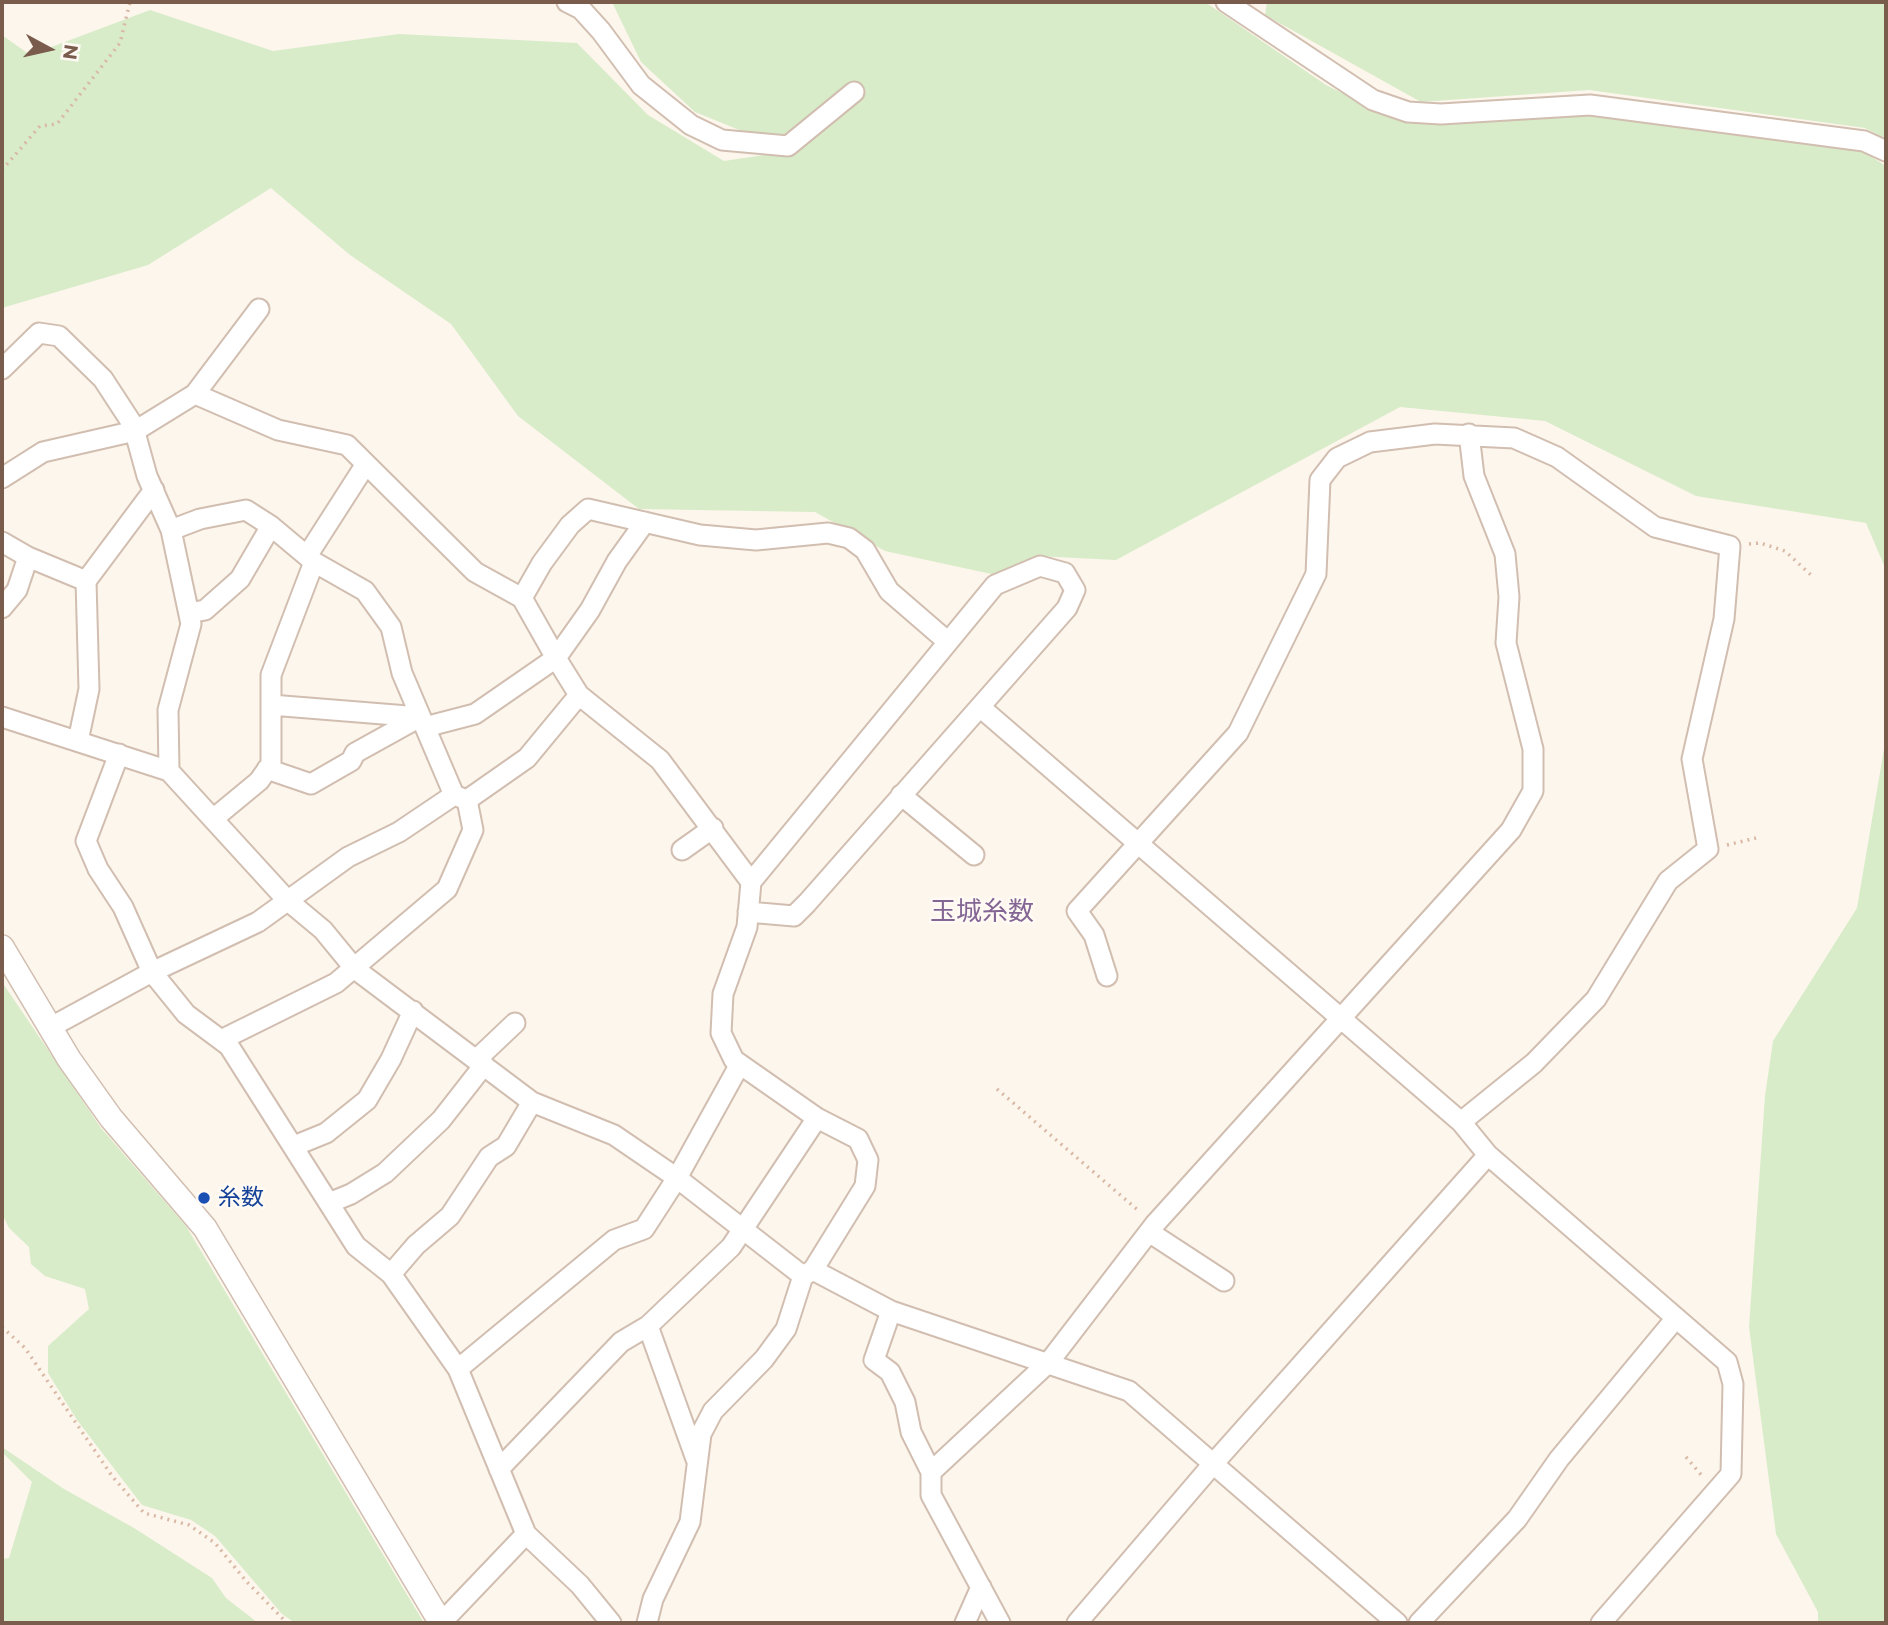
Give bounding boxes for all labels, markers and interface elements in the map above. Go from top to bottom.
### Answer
north arrow [14,14,84,84]
text: N [58,43,83,61]
district label: 玉城糸数 [930,896,1034,928]
place label: 糸数 [218,1184,264,1212]
marker: 糸数 [196,1190,212,1206]

